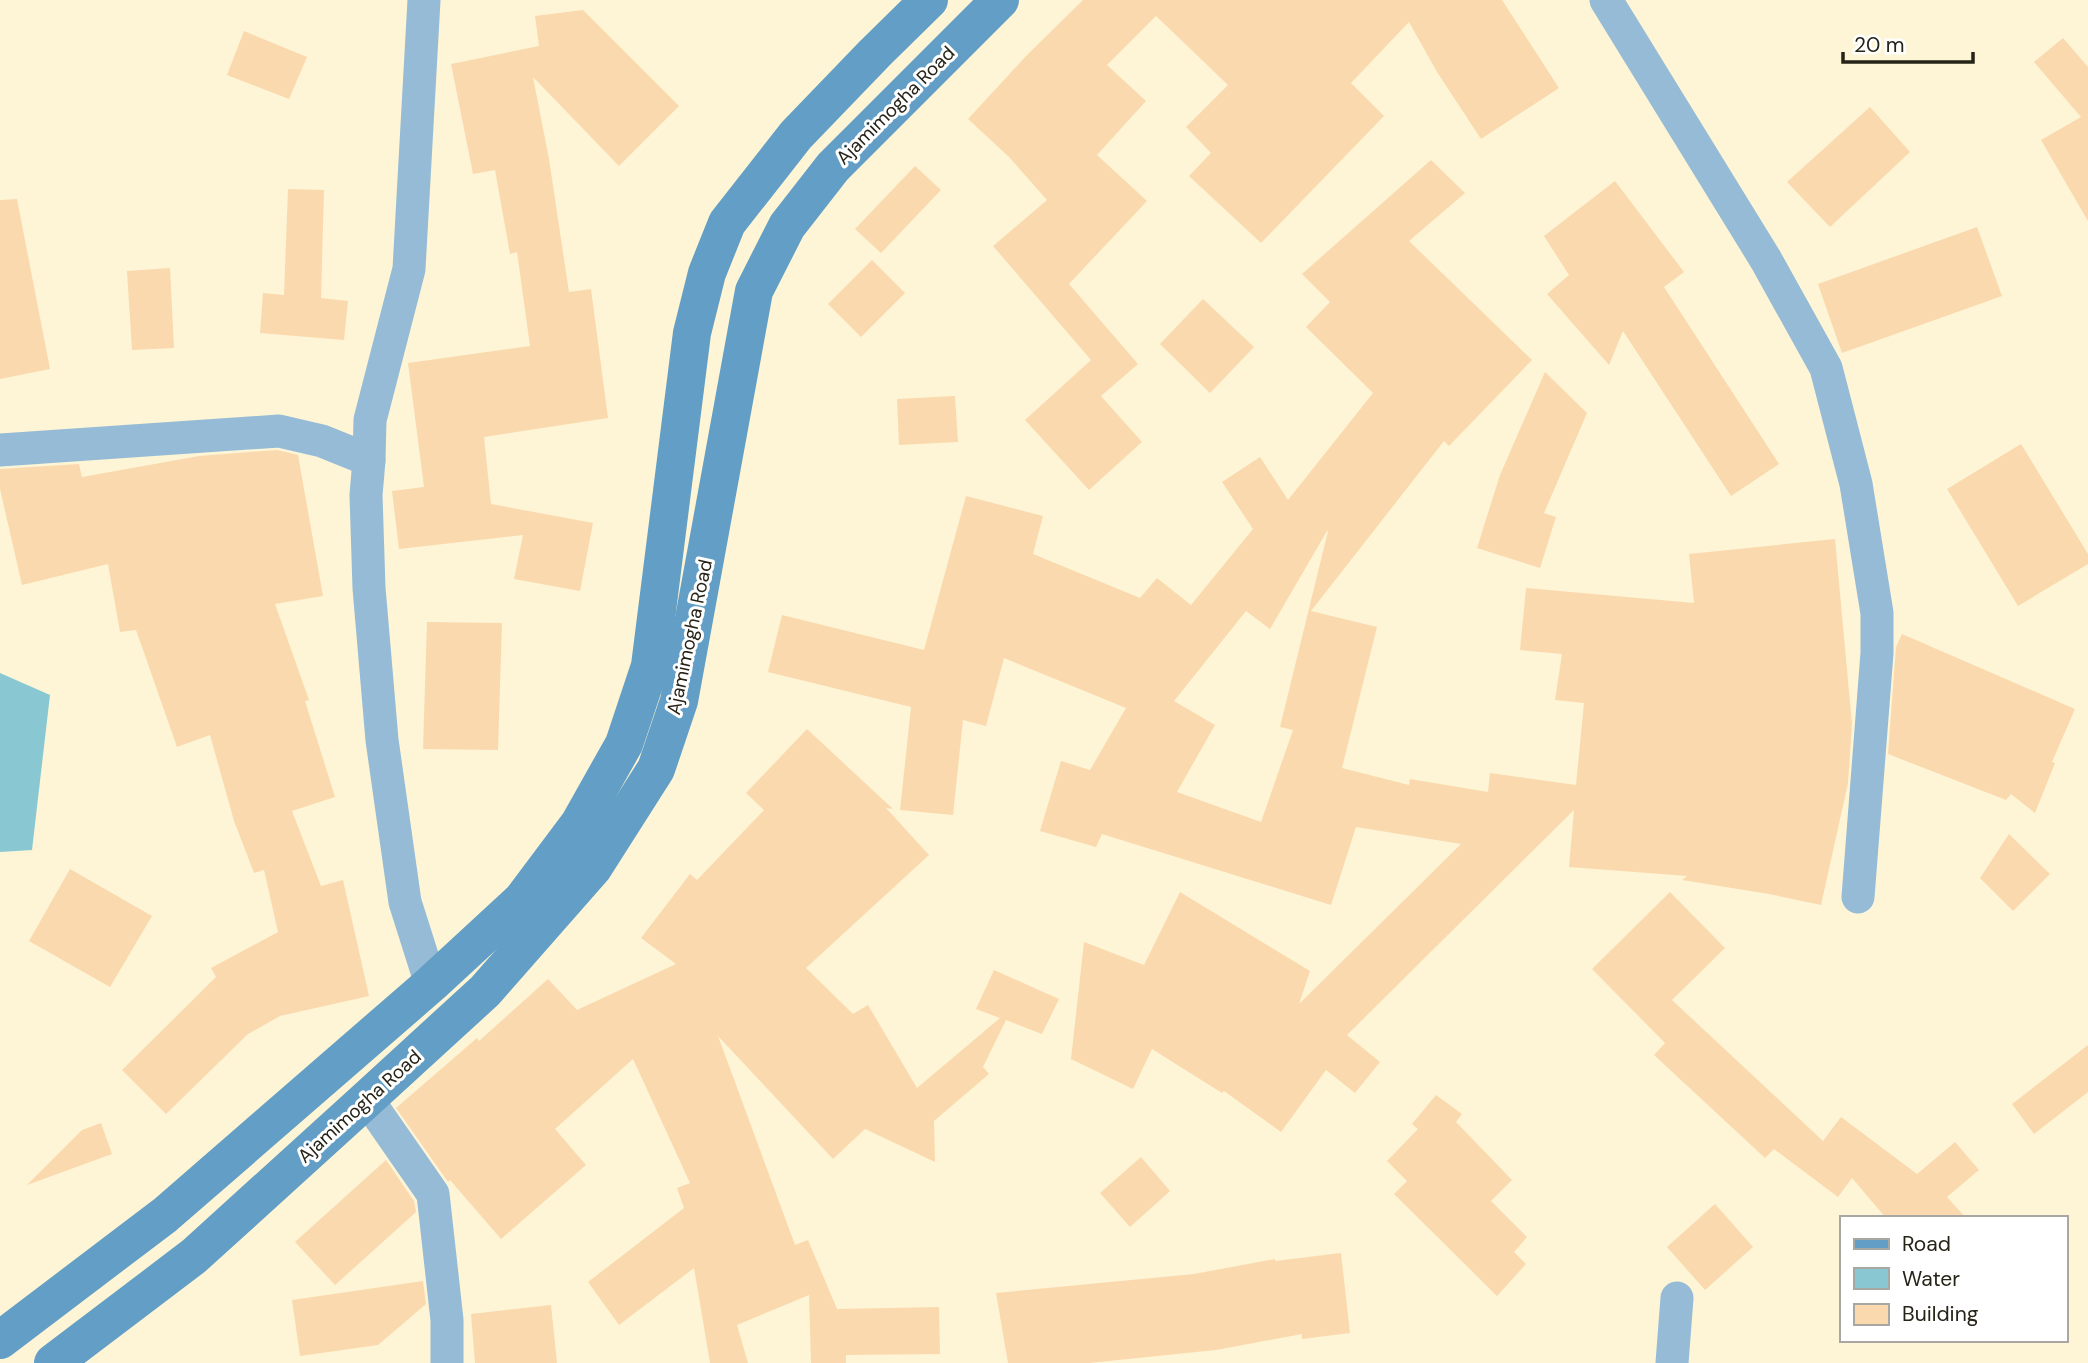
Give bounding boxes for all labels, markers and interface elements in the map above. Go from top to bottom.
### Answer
scale bar [1843,21,1972,65]
text: 20 m [1854,31,1905,59]
street label: Ajamimogha Road [831,41,960,170]
street label: Ajamimogha Road [661,557,718,717]
street label: Ajamimogha Road [292,1044,426,1169]
legend [1840,1216,2067,1342]
text: Road [1902,1230,1951,1258]
text: Water [1902,1265,1960,1293]
text: Building [1902,1300,1979,1328]

